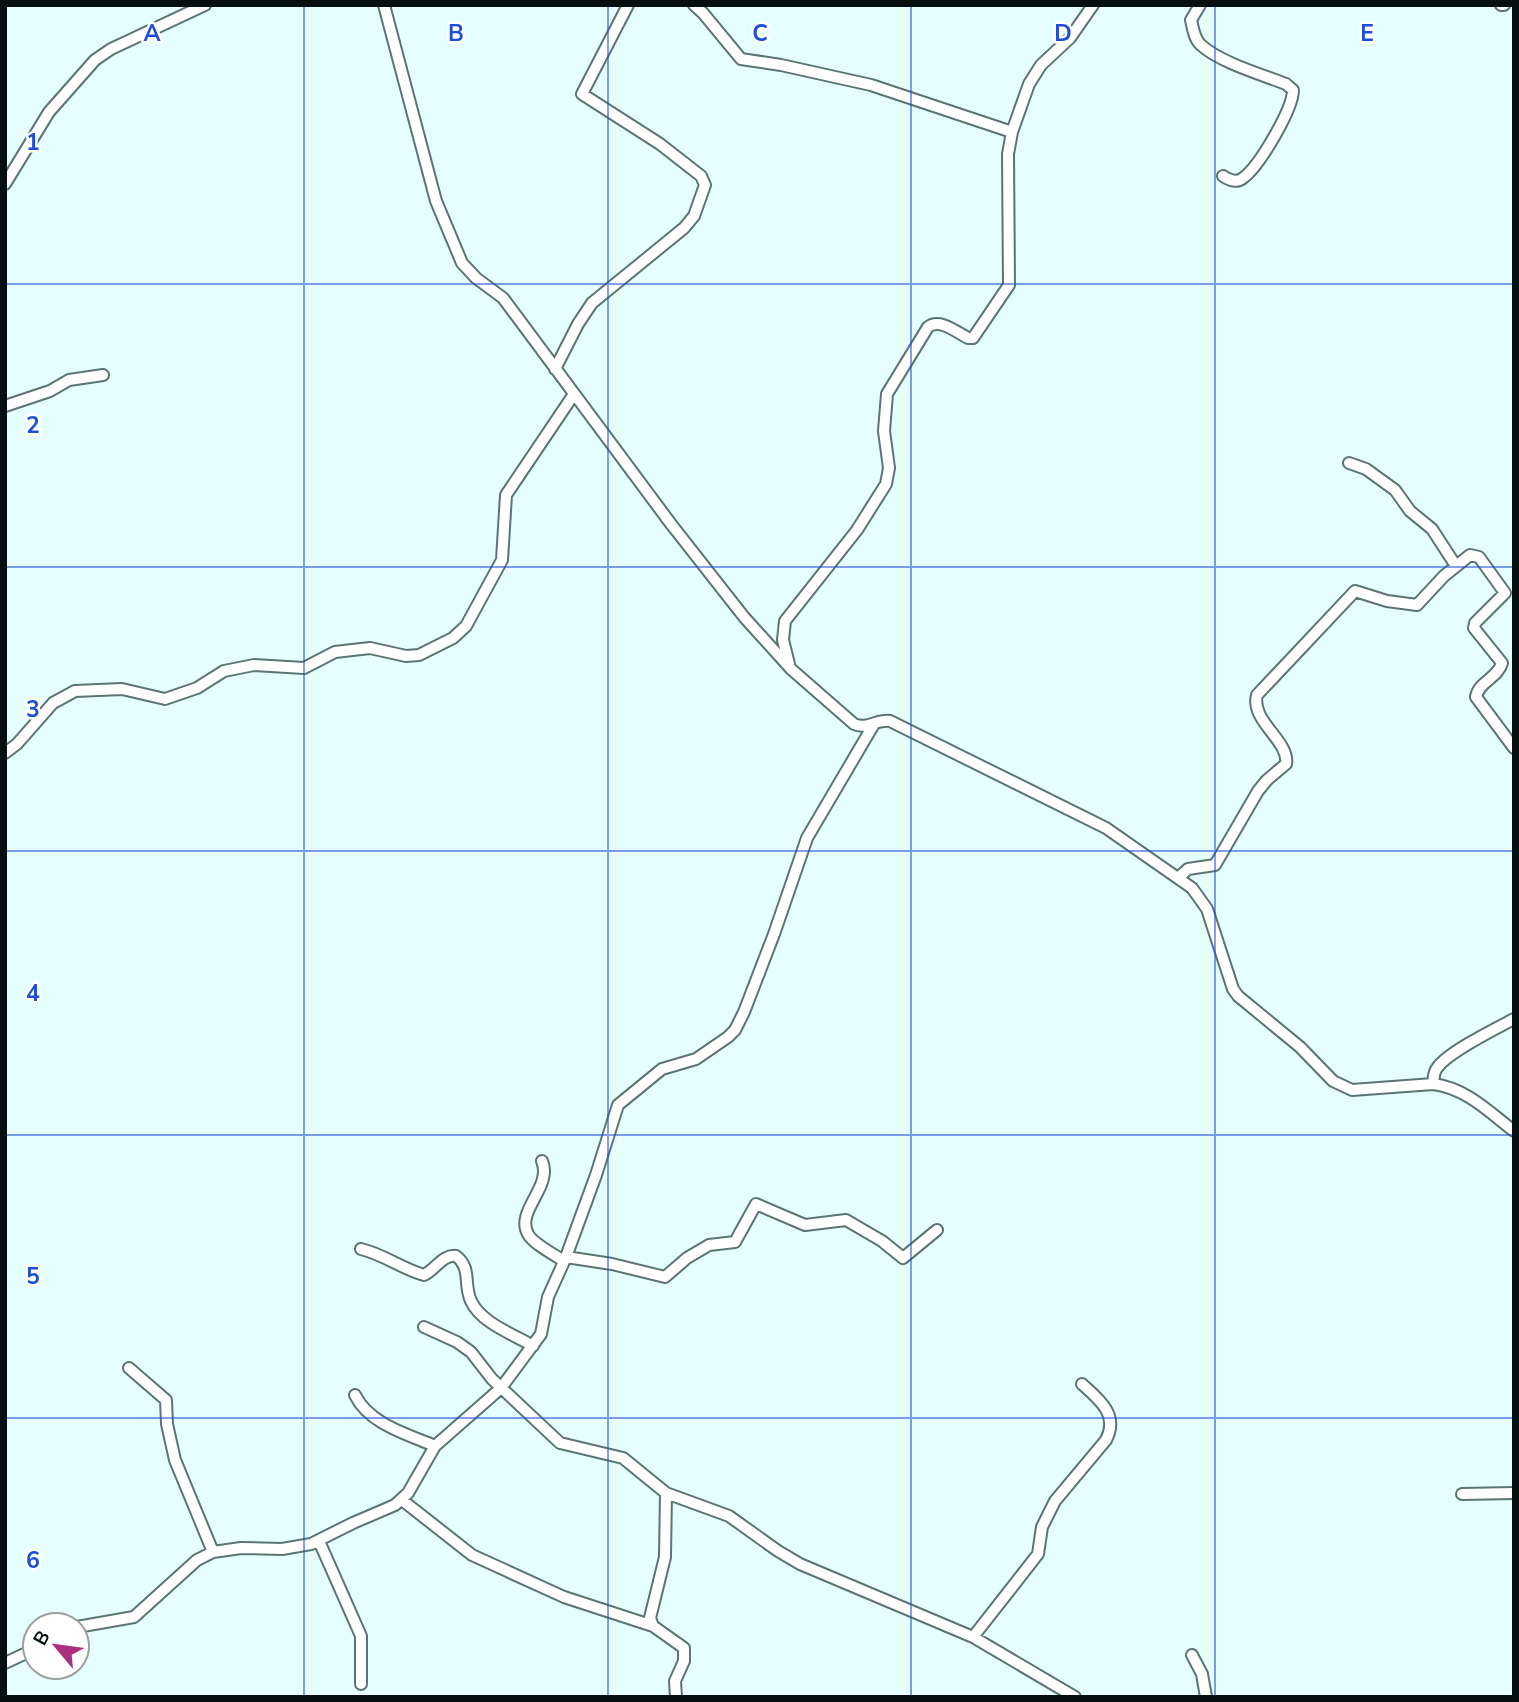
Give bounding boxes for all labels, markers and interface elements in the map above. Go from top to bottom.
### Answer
text: A [143,18,161,49]
text: B [448,18,464,49]
text: C [752,18,768,49]
text: D [1054,18,1072,49]
text: E [1360,18,1374,49]
text: 1 [26,127,40,158]
text: 2 [26,410,40,441]
text: 3 [26,694,40,725]
text: 4 [26,978,40,1009]
text: 5 [26,1261,40,1292]
text: 6 [26,1545,40,1576]
north arrow [21,1611,91,1681]
text: B [27,1626,57,1650]

